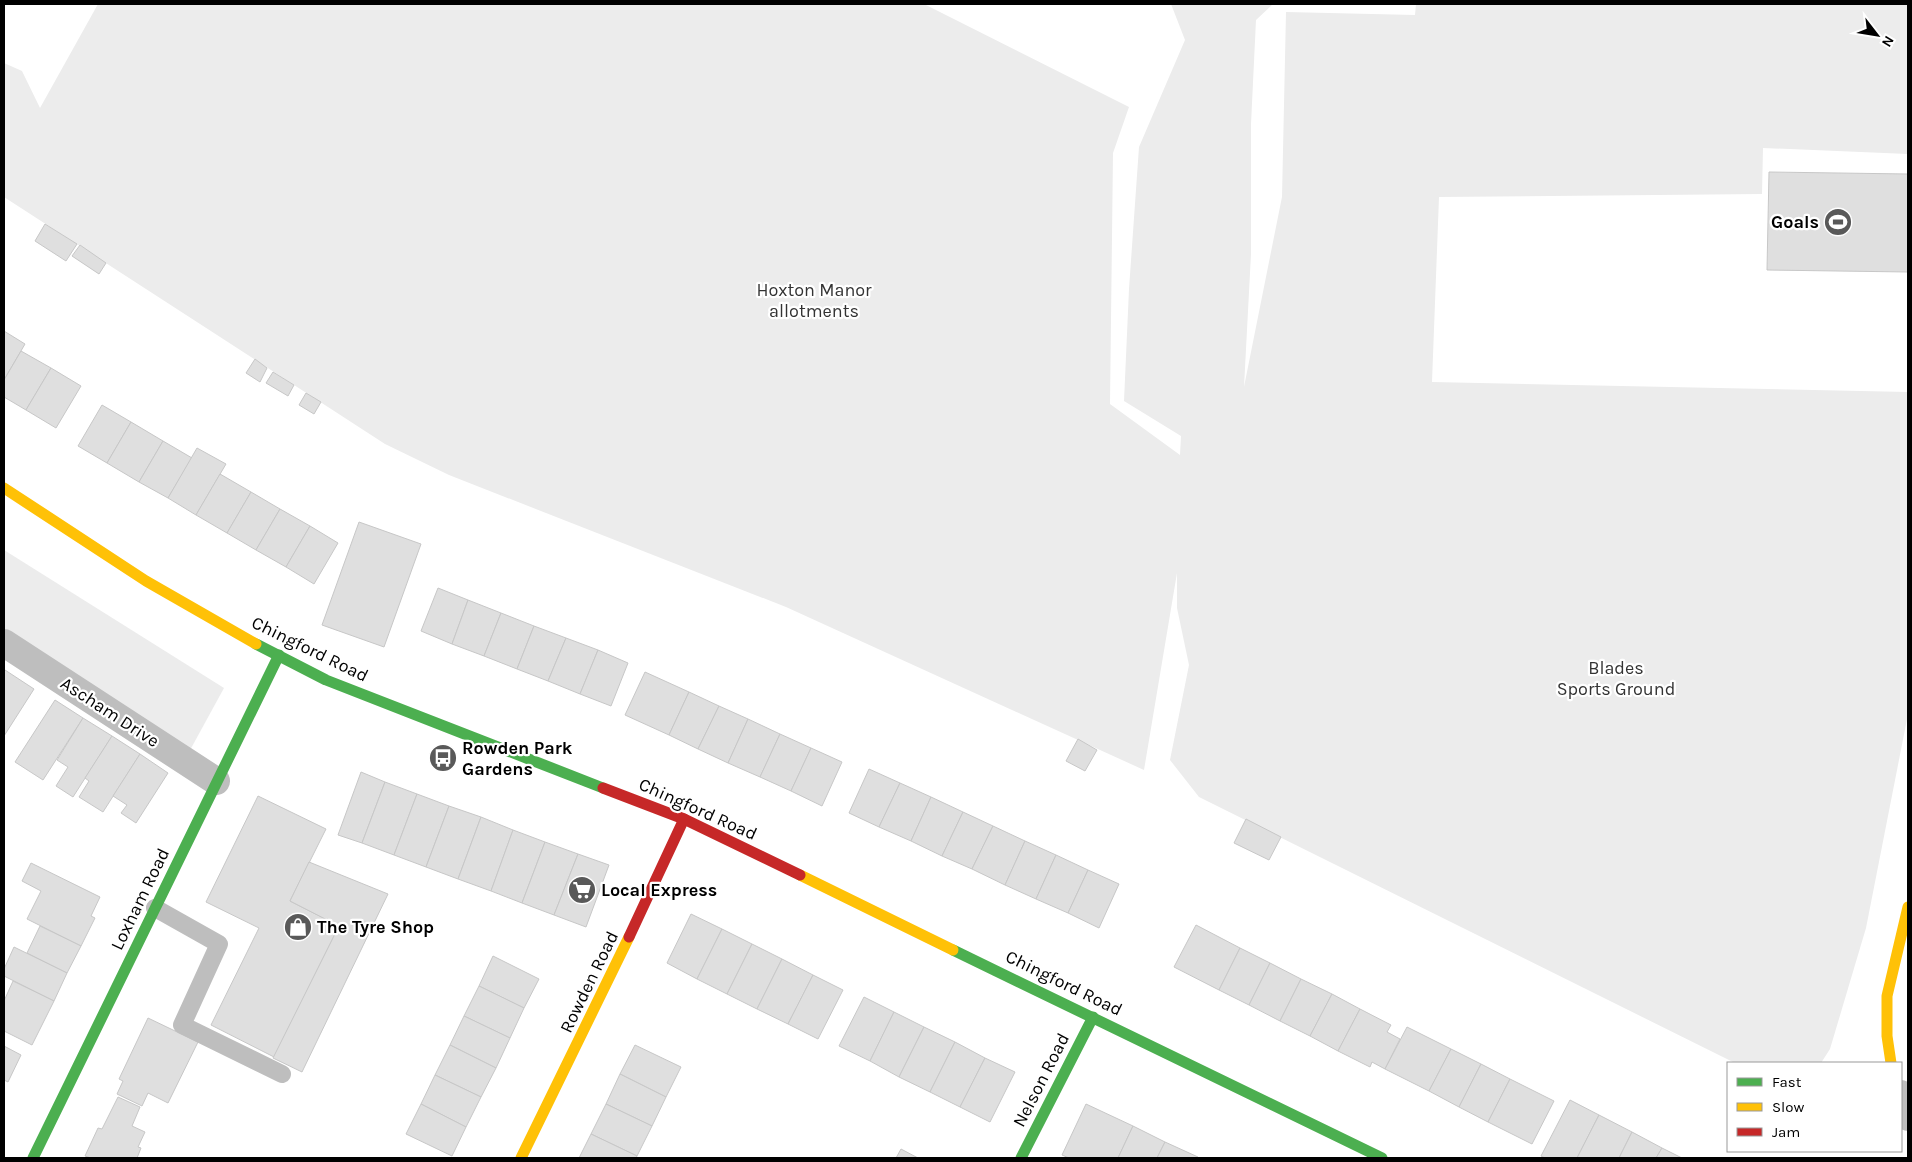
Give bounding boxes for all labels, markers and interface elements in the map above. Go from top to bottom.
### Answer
north arrow [1852,10,1902,60]
text: N [1878,33,1898,50]
sports icon: Goals [1823,207,1853,237]
place label: Goals [1771,211,1819,233]
park label: Hoxton Manor allotments [756,279,872,322]
street label: Chingford Road [248,611,372,687]
park label: Blades Sports Ground [1557,657,1675,700]
street label: Ascham Drive [57,672,163,752]
place label: Rowden Park Gardens [462,737,573,780]
bus stop icon: Rowden Park Gardens [428,743,458,773]
street label: Chingford Road [635,773,761,845]
street label: Loxham Road [106,844,174,954]
supermarket icon: Local Express [567,875,597,905]
place label: Local Express [601,879,717,901]
shop icon: The Tyre Shop [283,912,313,942]
place label: The Tyre Shop [317,916,434,938]
street label: Rowden Road [555,928,623,1036]
street label: Chingford Road [1002,945,1126,1021]
street label: Nelson Road [1008,1029,1074,1131]
legend [1727,1062,1902,1152]
text: Fast [1772,1073,1802,1091]
text: Slow [1772,1098,1804,1116]
text: Jam [1772,1123,1800,1141]

